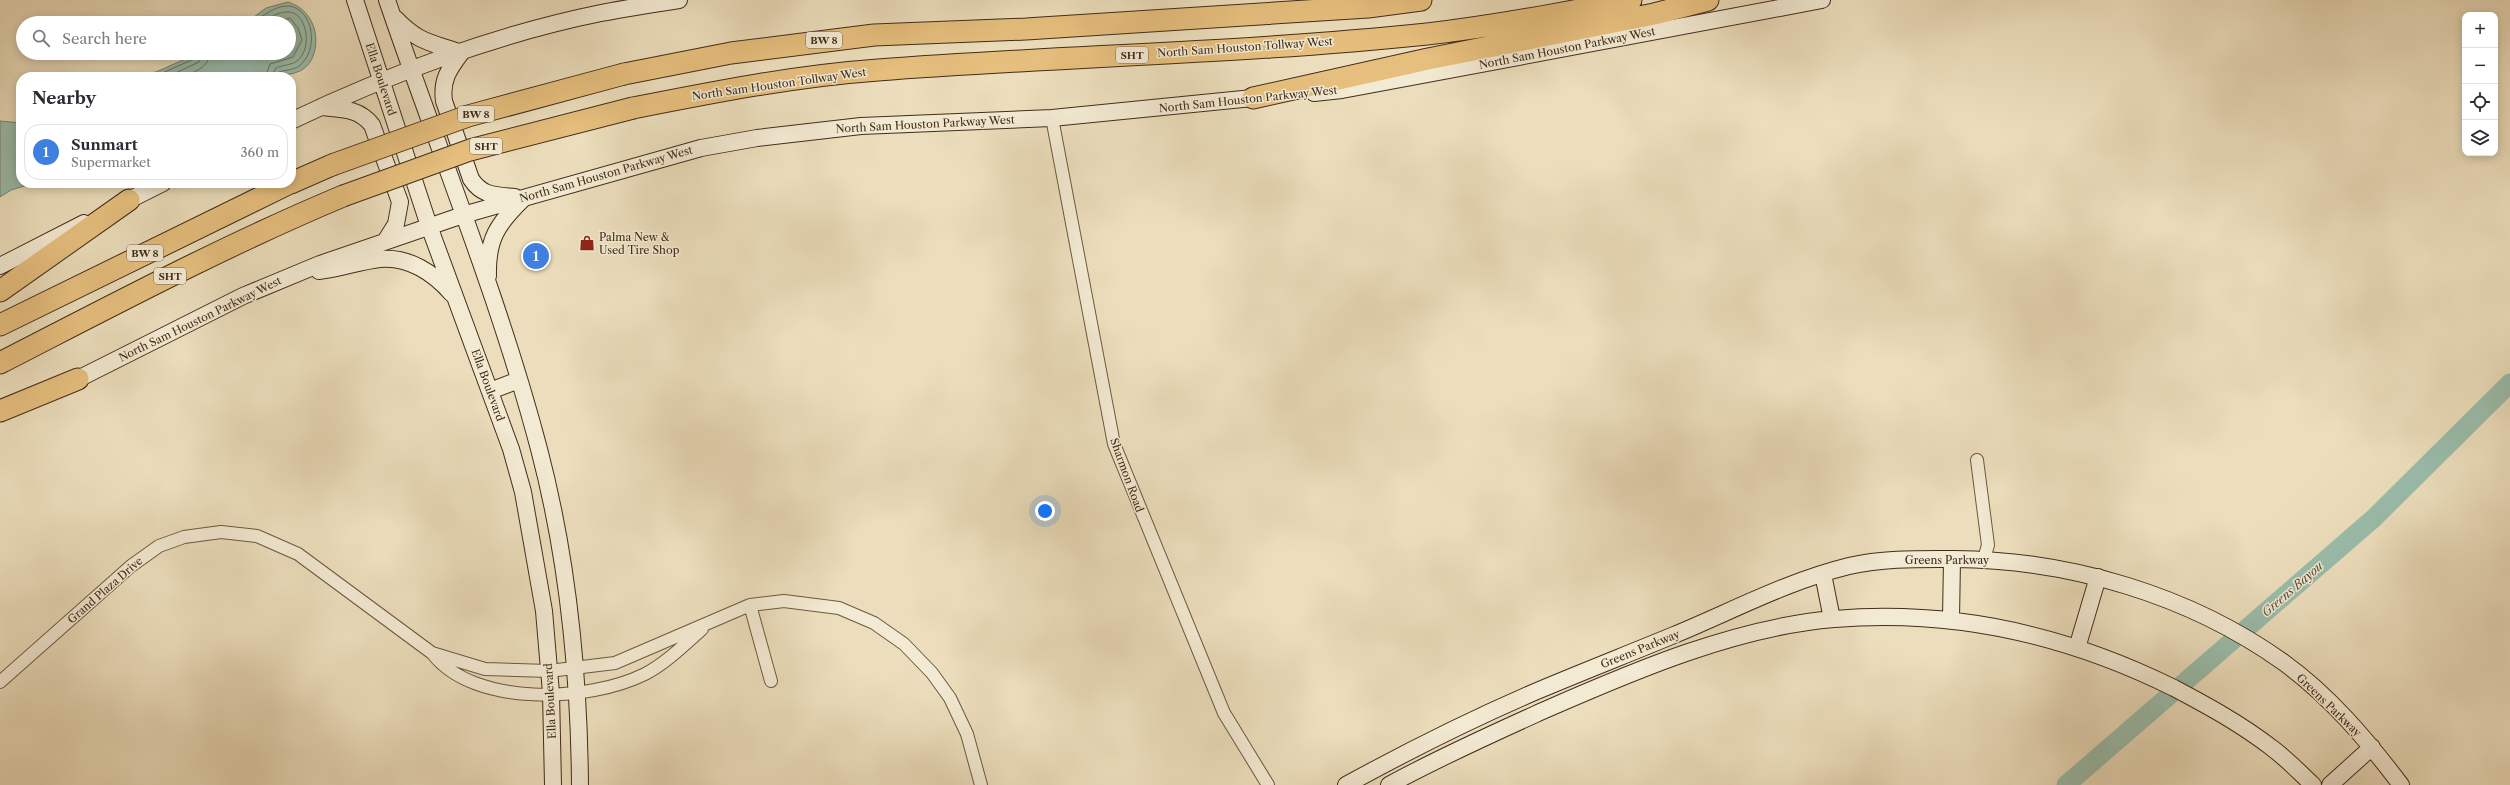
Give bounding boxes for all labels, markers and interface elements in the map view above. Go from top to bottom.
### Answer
map controls [2462,12,2498,156]
button: + [2462,12,2498,48]
search box [16,16,296,60]
street label: North Sam Houston Parkway West [1478,24,1656,72]
icon: search [30,27,52,49]
text: Search here [62,29,147,48]
road number: BW 8 [806,32,842,48]
street label: North Sam Houston Tollway West [1157,34,1333,60]
street label: Ella Boulevard [363,41,399,117]
road number: SHT [1116,47,1148,63]
button: − [2462,48,2498,84]
street label: North Sam Houston Tollway West [691,65,867,103]
street label: North Sam Houston Parkway West [1158,83,1338,115]
button: locate [2462,84,2498,120]
text: Nearby [32,88,96,108]
road number: BW 8 [458,106,494,122]
street label: North Sam Houston Parkway West [835,112,1015,136]
button: layers [2462,120,2498,156]
text: Sunmart [71,135,138,154]
road number: SHT [470,138,502,154]
street label: North Sam Houston Parkway West [518,143,694,205]
text: 1 [43,144,49,160]
text: 360 m [240,144,279,160]
text: Supermarket [71,154,151,170]
place label: Palma New & Used Tire Shop [599,230,680,257]
shop icon: Palma New & Used Tire Shop [578,234,596,252]
pin: 1 [523,241,549,271]
road number: BW 8 [127,245,163,261]
road number: SHT [154,268,186,284]
street label: North Sam Houston Parkway West [116,273,284,365]
street label: Ella Boulevard [468,347,508,423]
street label: Sharmon Road [1107,436,1147,514]
your location [1035,501,1055,521]
street label: Greens Parkway [1905,553,1990,567]
street label: Grand Plaza Drive [65,554,145,626]
water label: Greens Bayou [2258,558,2326,620]
street label: Greens Parkway [1598,626,1683,671]
street label: Ella Boulevard [541,663,559,739]
street label: Greens Parkway [2294,671,2365,740]

